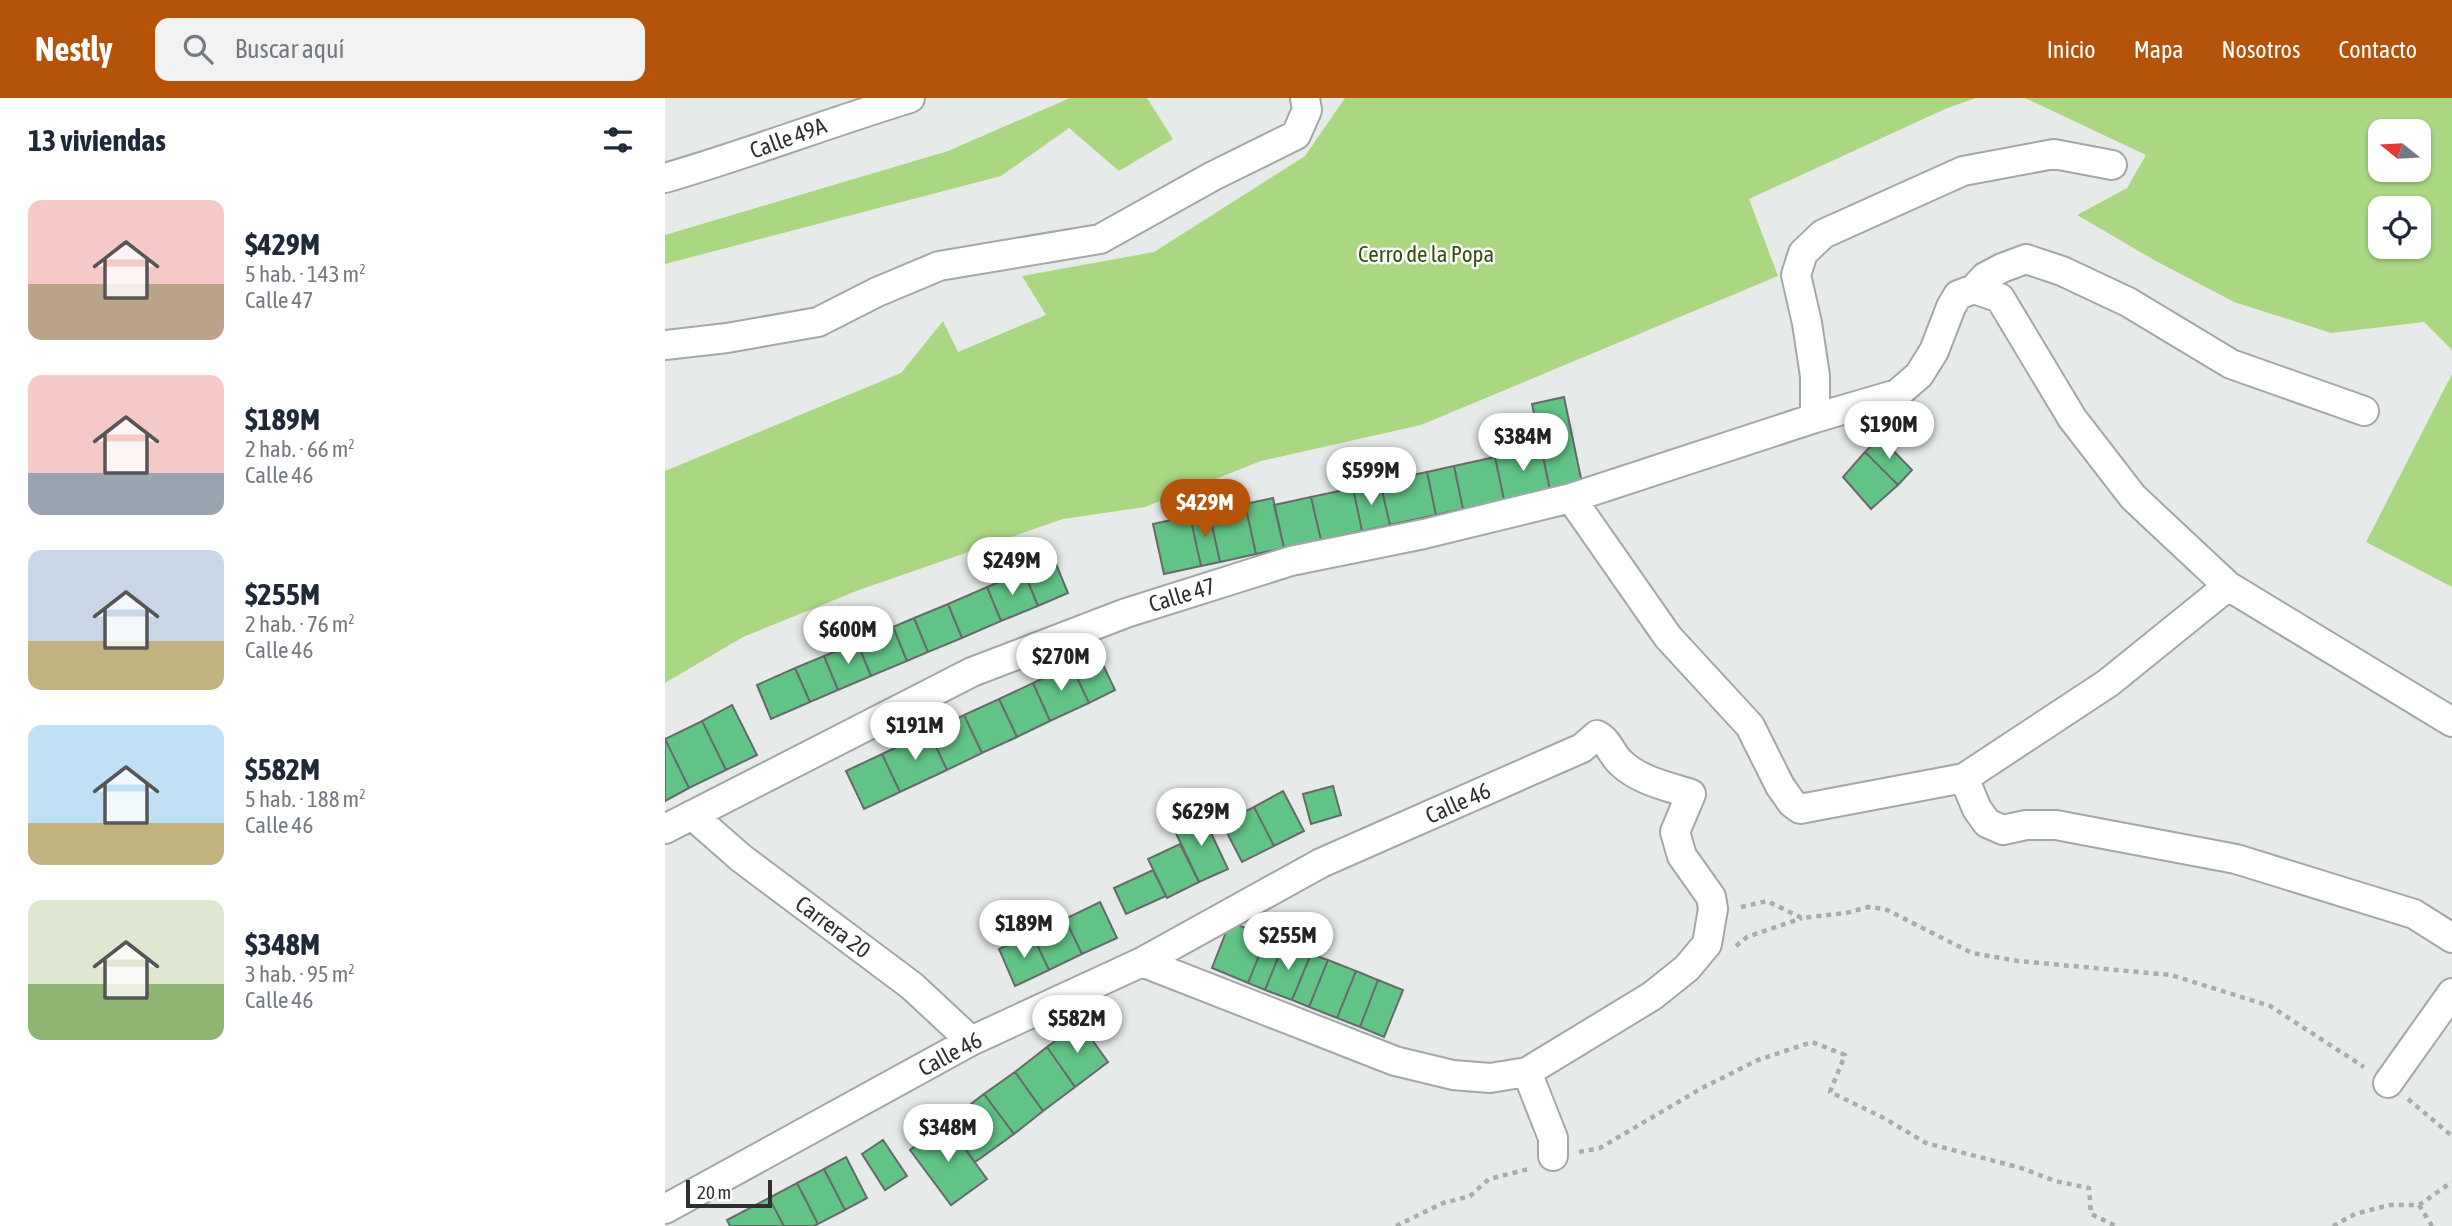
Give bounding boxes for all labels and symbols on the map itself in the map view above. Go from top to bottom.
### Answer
street label: Calle 49A [746,112,830,164]
north arrow [2368,119,2431,182]
park label: Cerro de la Popa [1358,241,1494,267]
pin: $190M [1840,402,1938,461]
pin: $384M [1474,414,1572,473]
pin: $599M [1322,448,1420,507]
pin: $429M [1156,480,1254,539]
pin: $249M [963,538,1061,597]
street label: Calle 47 [1146,573,1218,617]
pin: $600M [799,606,897,666]
pin: $270M [1012,634,1110,693]
pin: $191M [866,702,964,762]
street label: Calle 46 [1422,777,1494,829]
pin: $629M [1152,788,1250,848]
street label: Carrera 20 [790,890,876,964]
pin: $189M [975,900,1073,960]
pin: $255M [1239,912,1337,972]
pin: $582M [1028,996,1126,1055]
street label: Calle 46 [914,1027,986,1081]
pin: $348M [899,1104,997,1164]
scale bar [686,1177,772,1209]

